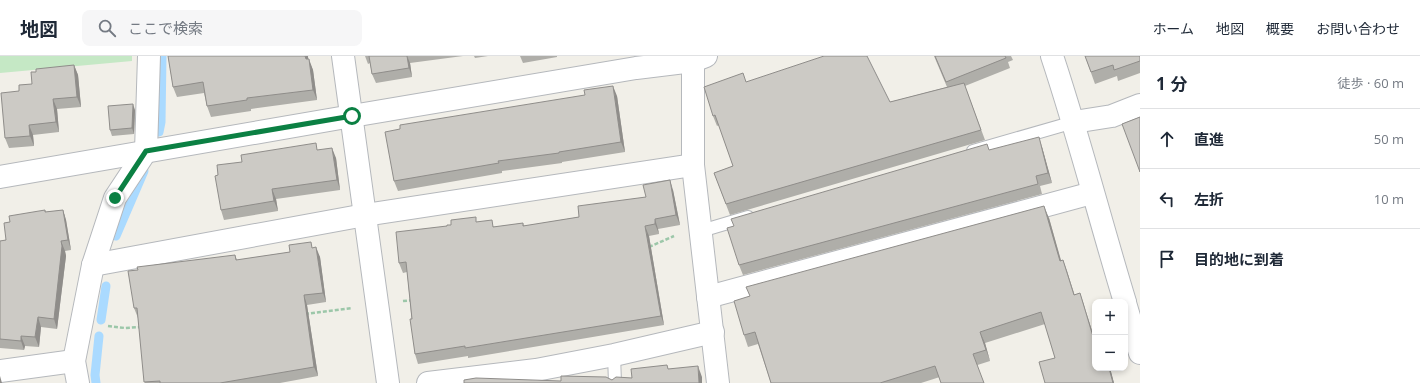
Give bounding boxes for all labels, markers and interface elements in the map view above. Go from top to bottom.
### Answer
search box [82,10,362,46]
text: 地図 [20,16,58,42]
icon: search [96,17,118,39]
text: ここで検索 [128,18,203,38]
text: ホーム [1152,19,1194,38]
text: 地図 [1216,19,1244,38]
text: 概要 [1266,19,1294,38]
text: お問い合わせ [1316,19,1400,38]
text: 1 分 [1156,72,1187,95]
text: 徒歩 · 60 m [1338,74,1404,92]
route start [343,107,361,125]
icon: ahead [1156,128,1178,150]
text: 直進 [1194,129,1224,149]
text: 50 m [1374,130,1404,148]
icon: left [1156,188,1178,210]
route end [106,189,124,207]
text: 左折 [1194,189,1224,209]
text: 10 m [1374,190,1404,208]
icon: arrive [1156,248,1178,270]
text: 目的地に到着 [1194,249,1284,269]
map controls [1092,299,1128,371]
button: + [1092,299,1128,335]
button: − [1092,335,1128,371]

